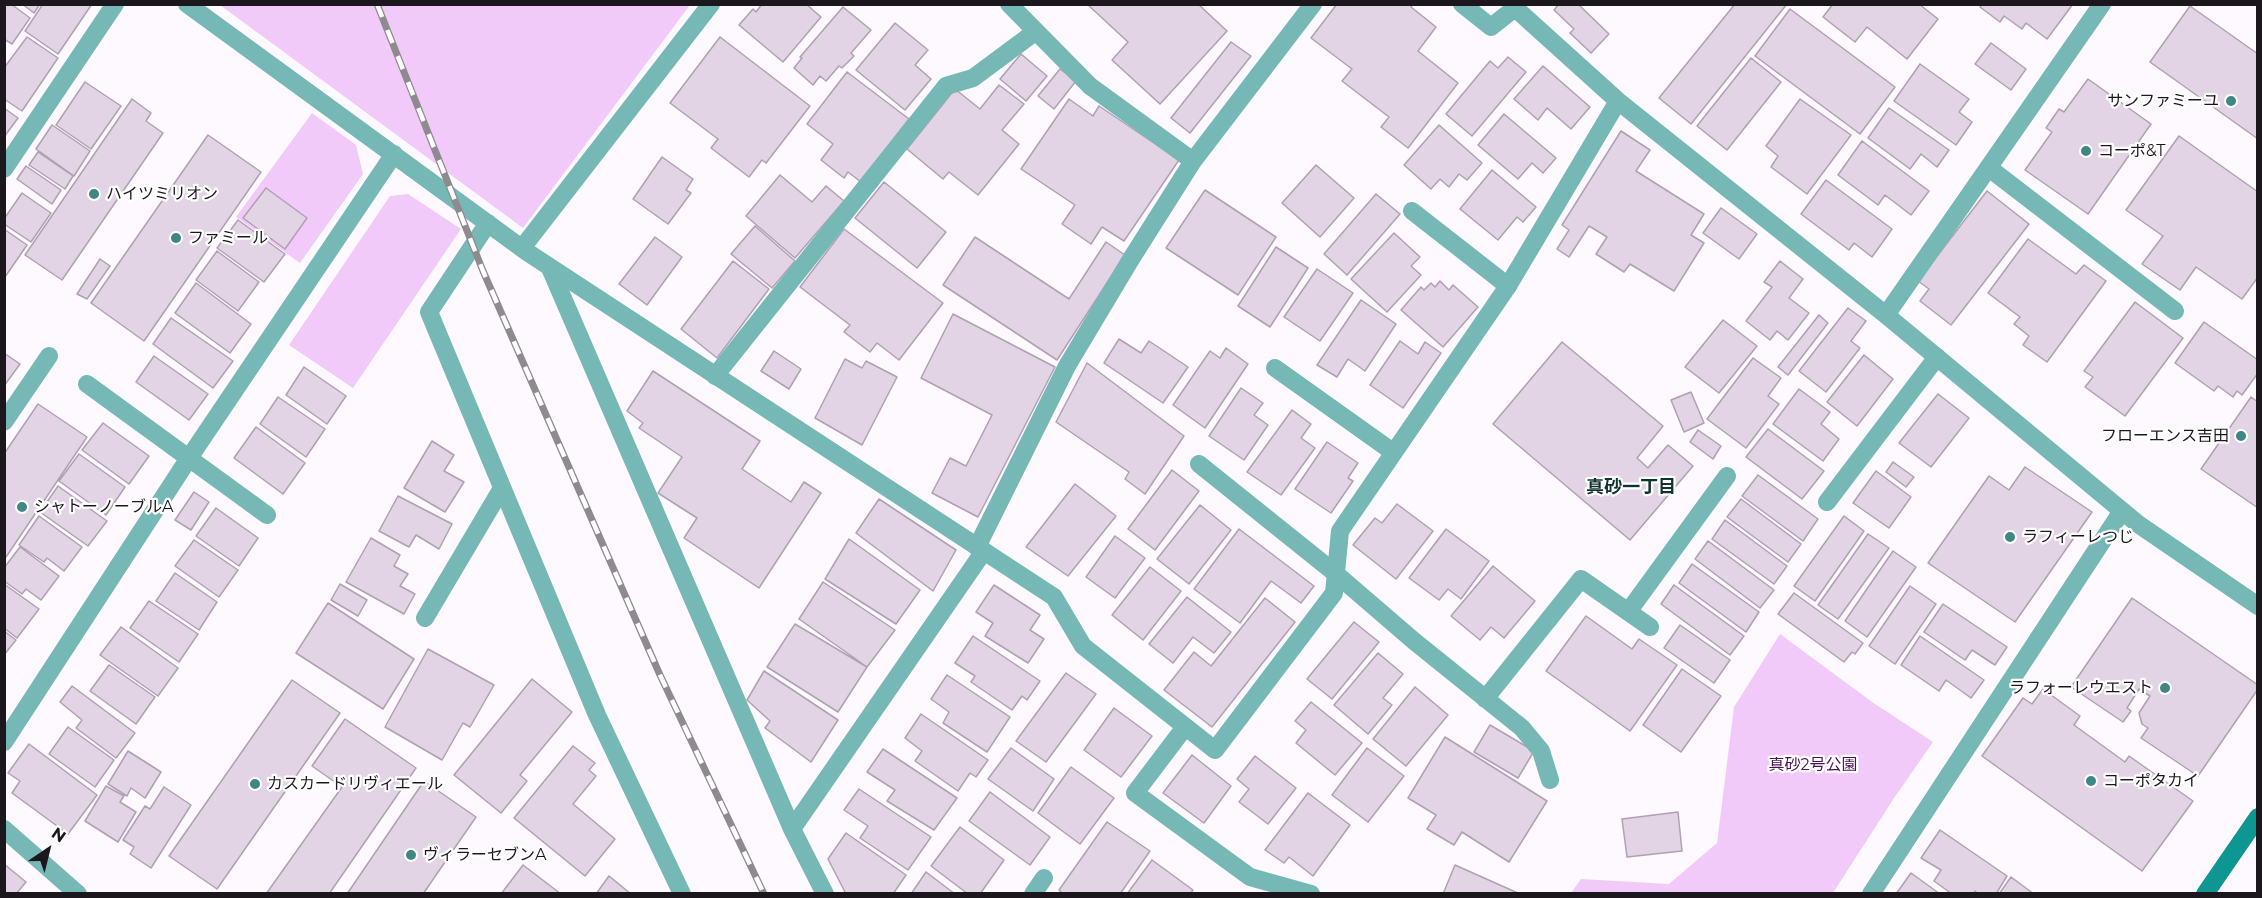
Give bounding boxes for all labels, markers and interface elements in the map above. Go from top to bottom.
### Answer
place label: サンファミーユ [2107,91,2219,111]
marker: サンファミーユ [2224,94,2238,108]
place label: コーポ&T [2098,141,2165,161]
marker: コーポ&T [2079,144,2093,158]
place label: ハイツミリオン [106,184,218,204]
marker: ハイツミリオン [87,187,101,201]
place label: ファミール [188,228,268,248]
marker: ファミール [169,231,183,245]
place label: フローエンス吉田 [2101,426,2229,446]
marker: フローエンス吉田 [2234,429,2248,443]
district label: 真砂一丁目 [1586,477,1676,499]
place label: シャトーノーブルA [34,497,173,517]
marker: シャトーノーブルA [15,500,29,514]
place label: ラフィーレつじ [2022,527,2134,547]
marker: ラフィーレつじ [2003,530,2017,544]
place label: ラフォーレウエスト [2009,678,2153,698]
marker: ラフォーレウエスト [2158,681,2172,695]
park label: 真砂2号公園 [1768,755,1858,775]
place label: コーポタカイ [2103,771,2199,791]
place label: カスカードリヴィエール [267,774,443,794]
marker: コーポタカイ [2084,774,2098,788]
marker: カスカードリヴィエール [248,777,262,791]
north arrow [18,820,78,880]
text: N [48,823,69,846]
place label: ヴィラーセブンA [423,845,546,865]
marker: ヴィラーセブンA [404,848,418,862]

